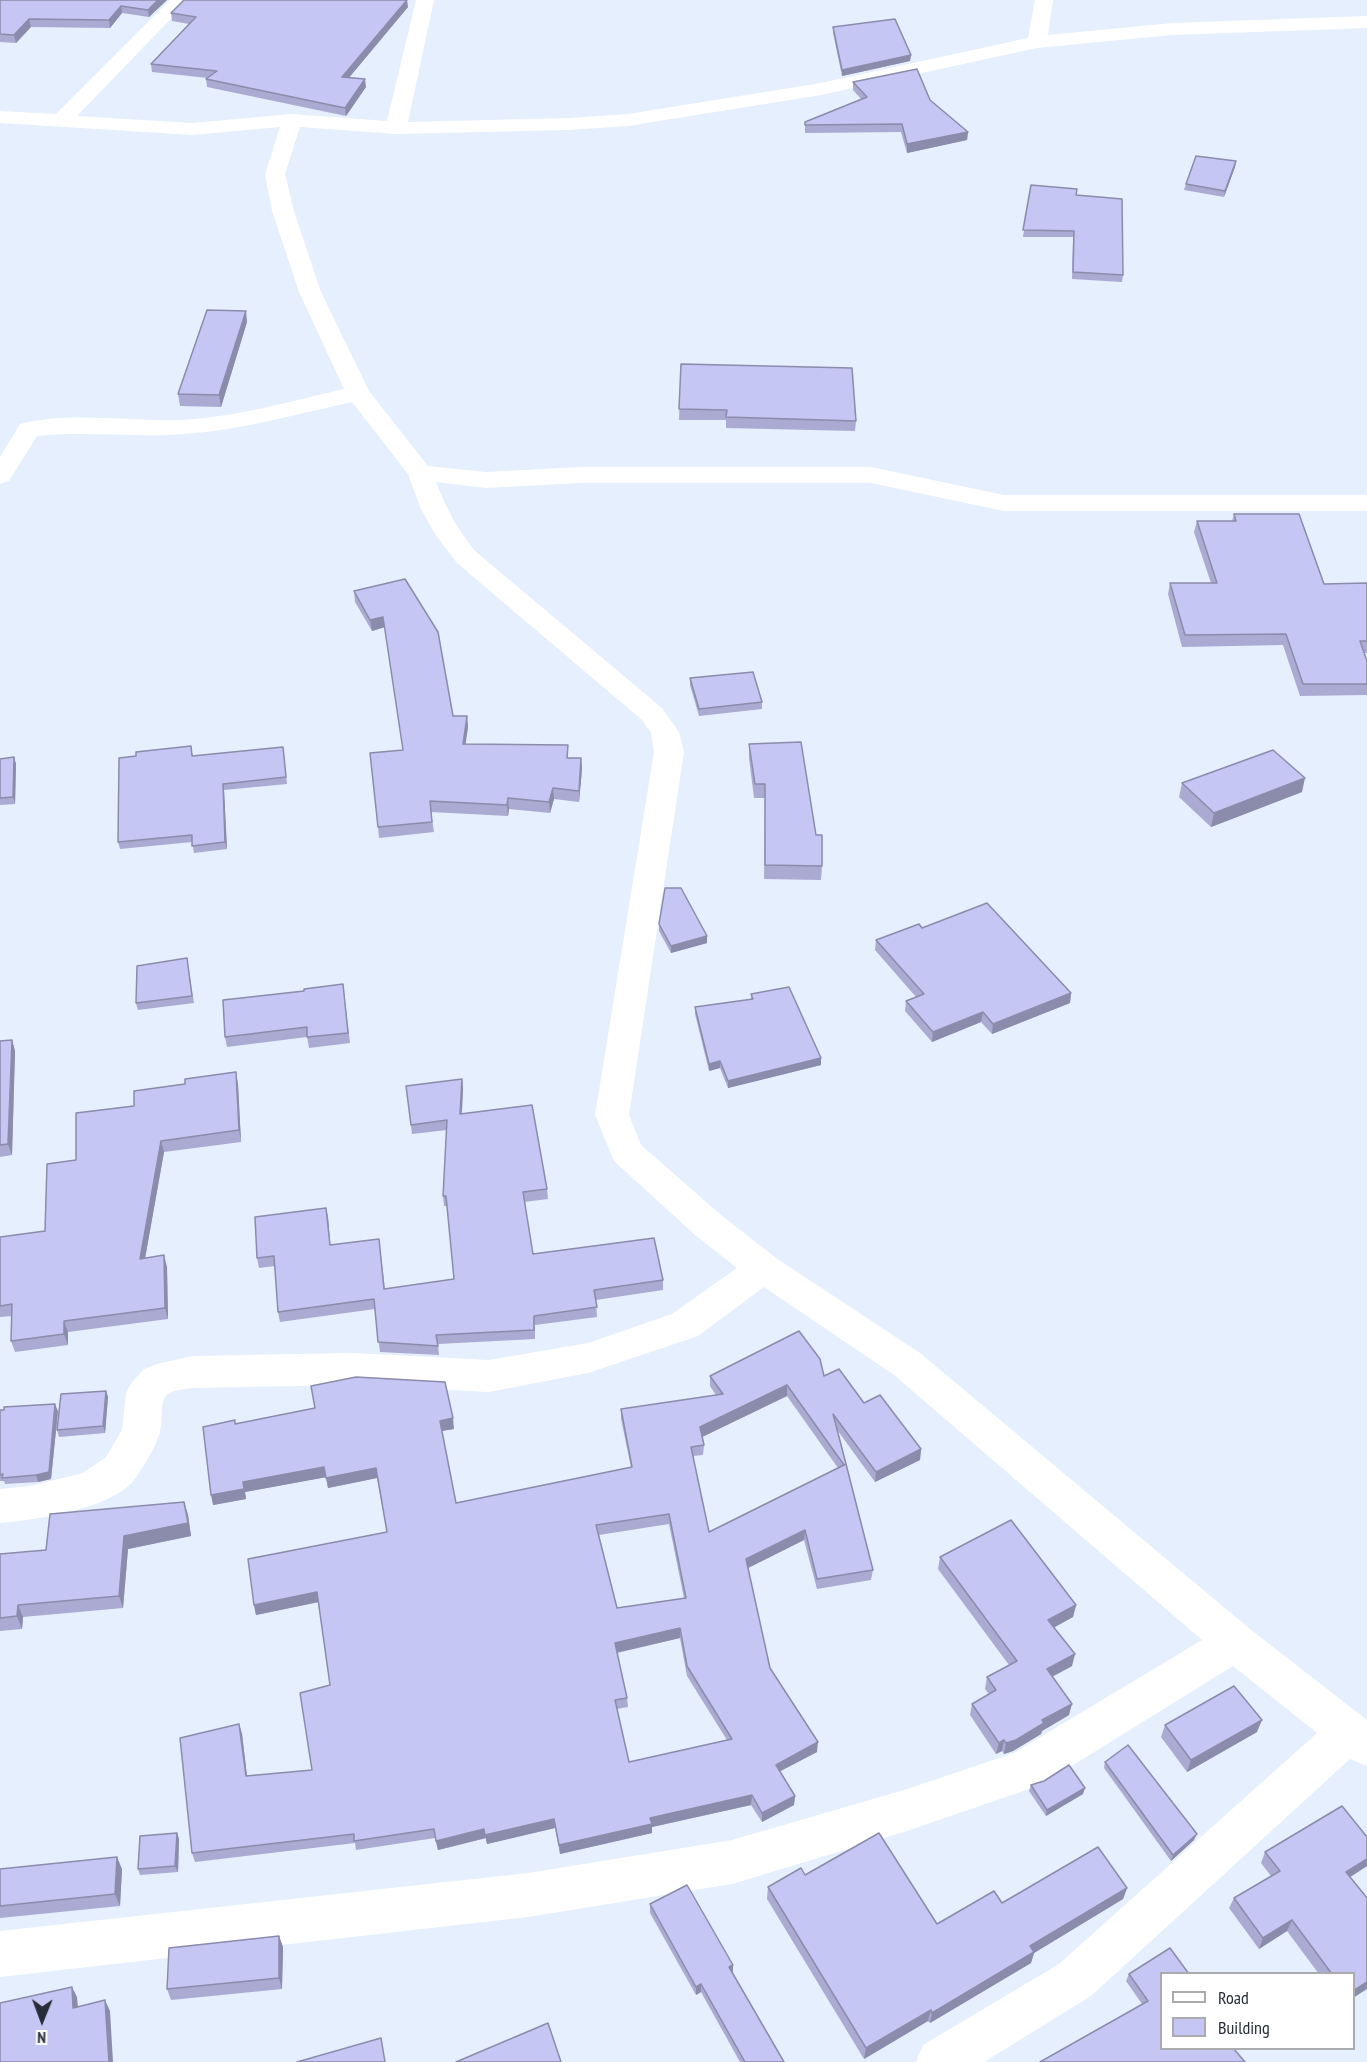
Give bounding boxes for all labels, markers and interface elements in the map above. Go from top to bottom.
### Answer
legend [1160,1972,1355,2050]
text: Road [1218,1986,1249,2009]
north arrow [12,1990,72,2050]
text: Building [1218,2016,1270,2039]
text: N [37,2028,46,2048]

